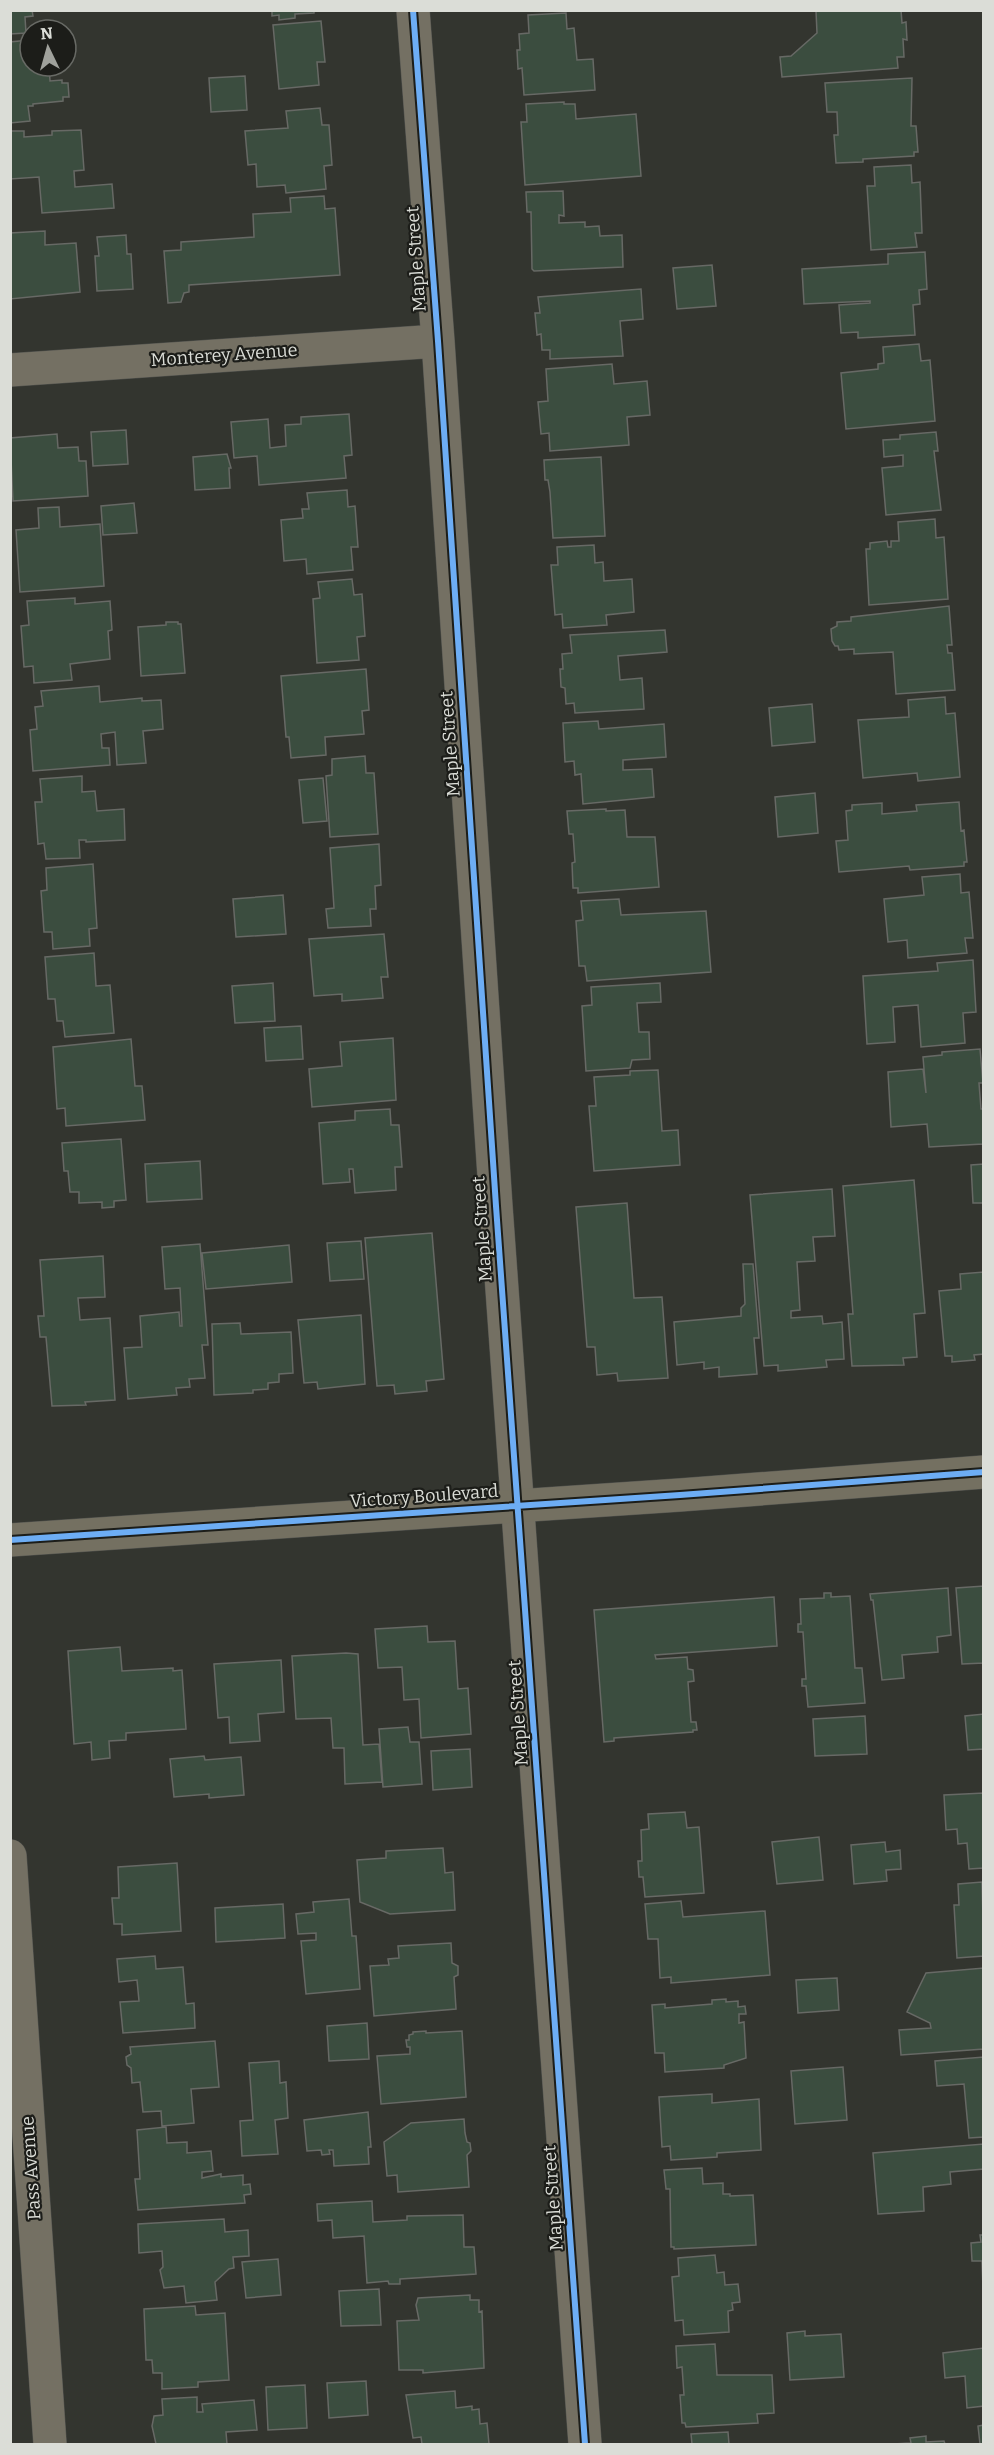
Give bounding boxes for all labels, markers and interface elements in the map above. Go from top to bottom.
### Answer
north arrow [18,18,78,78]
text: N [40,24,54,44]
street label: Maple Street [401,205,431,313]
street label: Monterey Avenue [150,339,298,371]
street label: Maple Street [435,690,465,798]
street label: Maple Street [467,1175,497,1283]
street label: Victory Boulevard [349,1480,499,1512]
street label: Maple Street [503,1659,533,1767]
street label: Pass Avenue [16,2115,46,2221]
street label: Maple Street [538,2144,568,2252]

